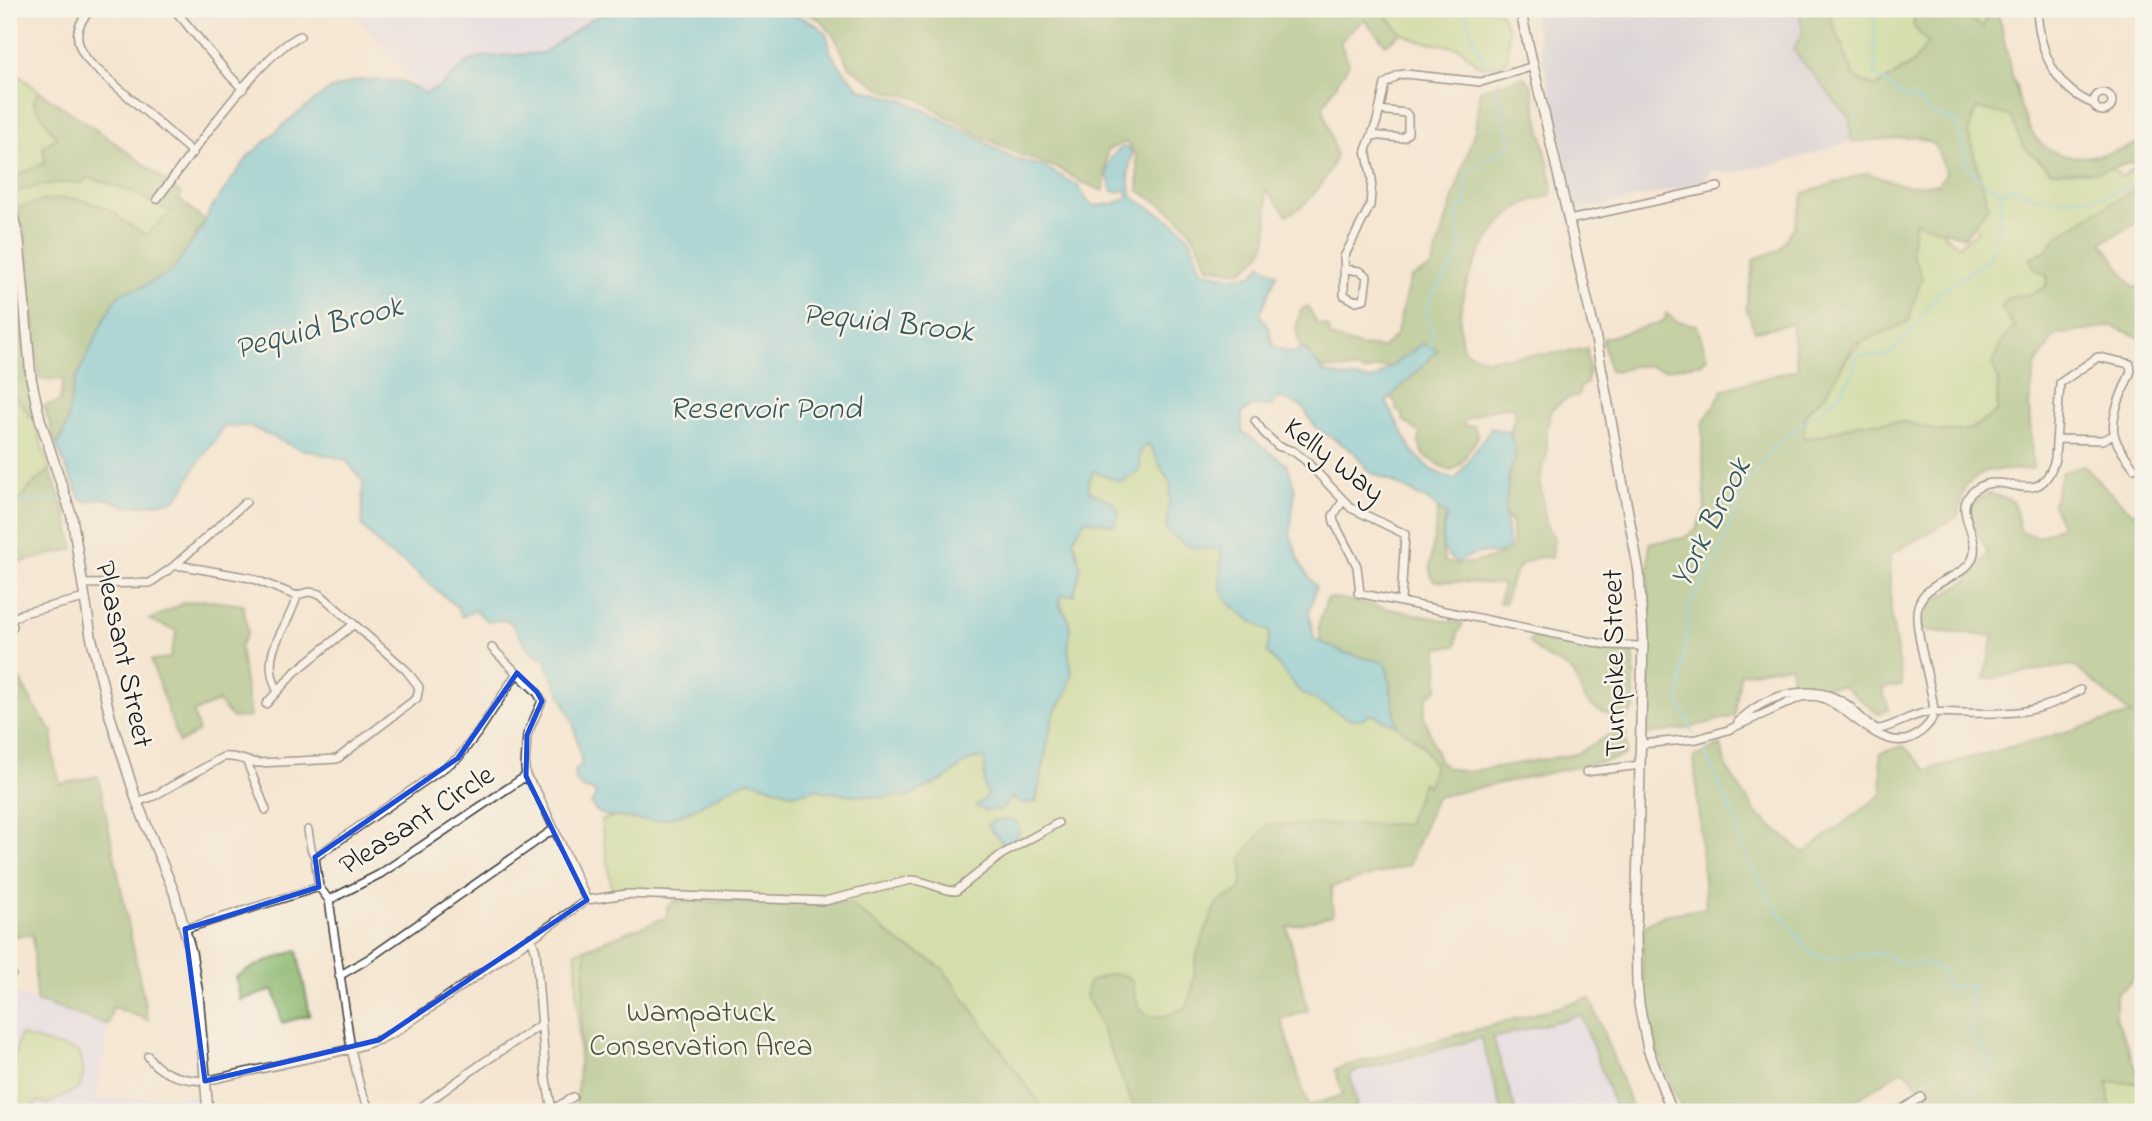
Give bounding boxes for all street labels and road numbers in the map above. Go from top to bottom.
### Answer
street label: Kelly Way [1273,408,1393,515]
street label: Pleasant Street [81,557,163,752]
street label: Turnpike Street [1592,569,1640,757]
street label: Pleasant Circle [331,755,504,888]

